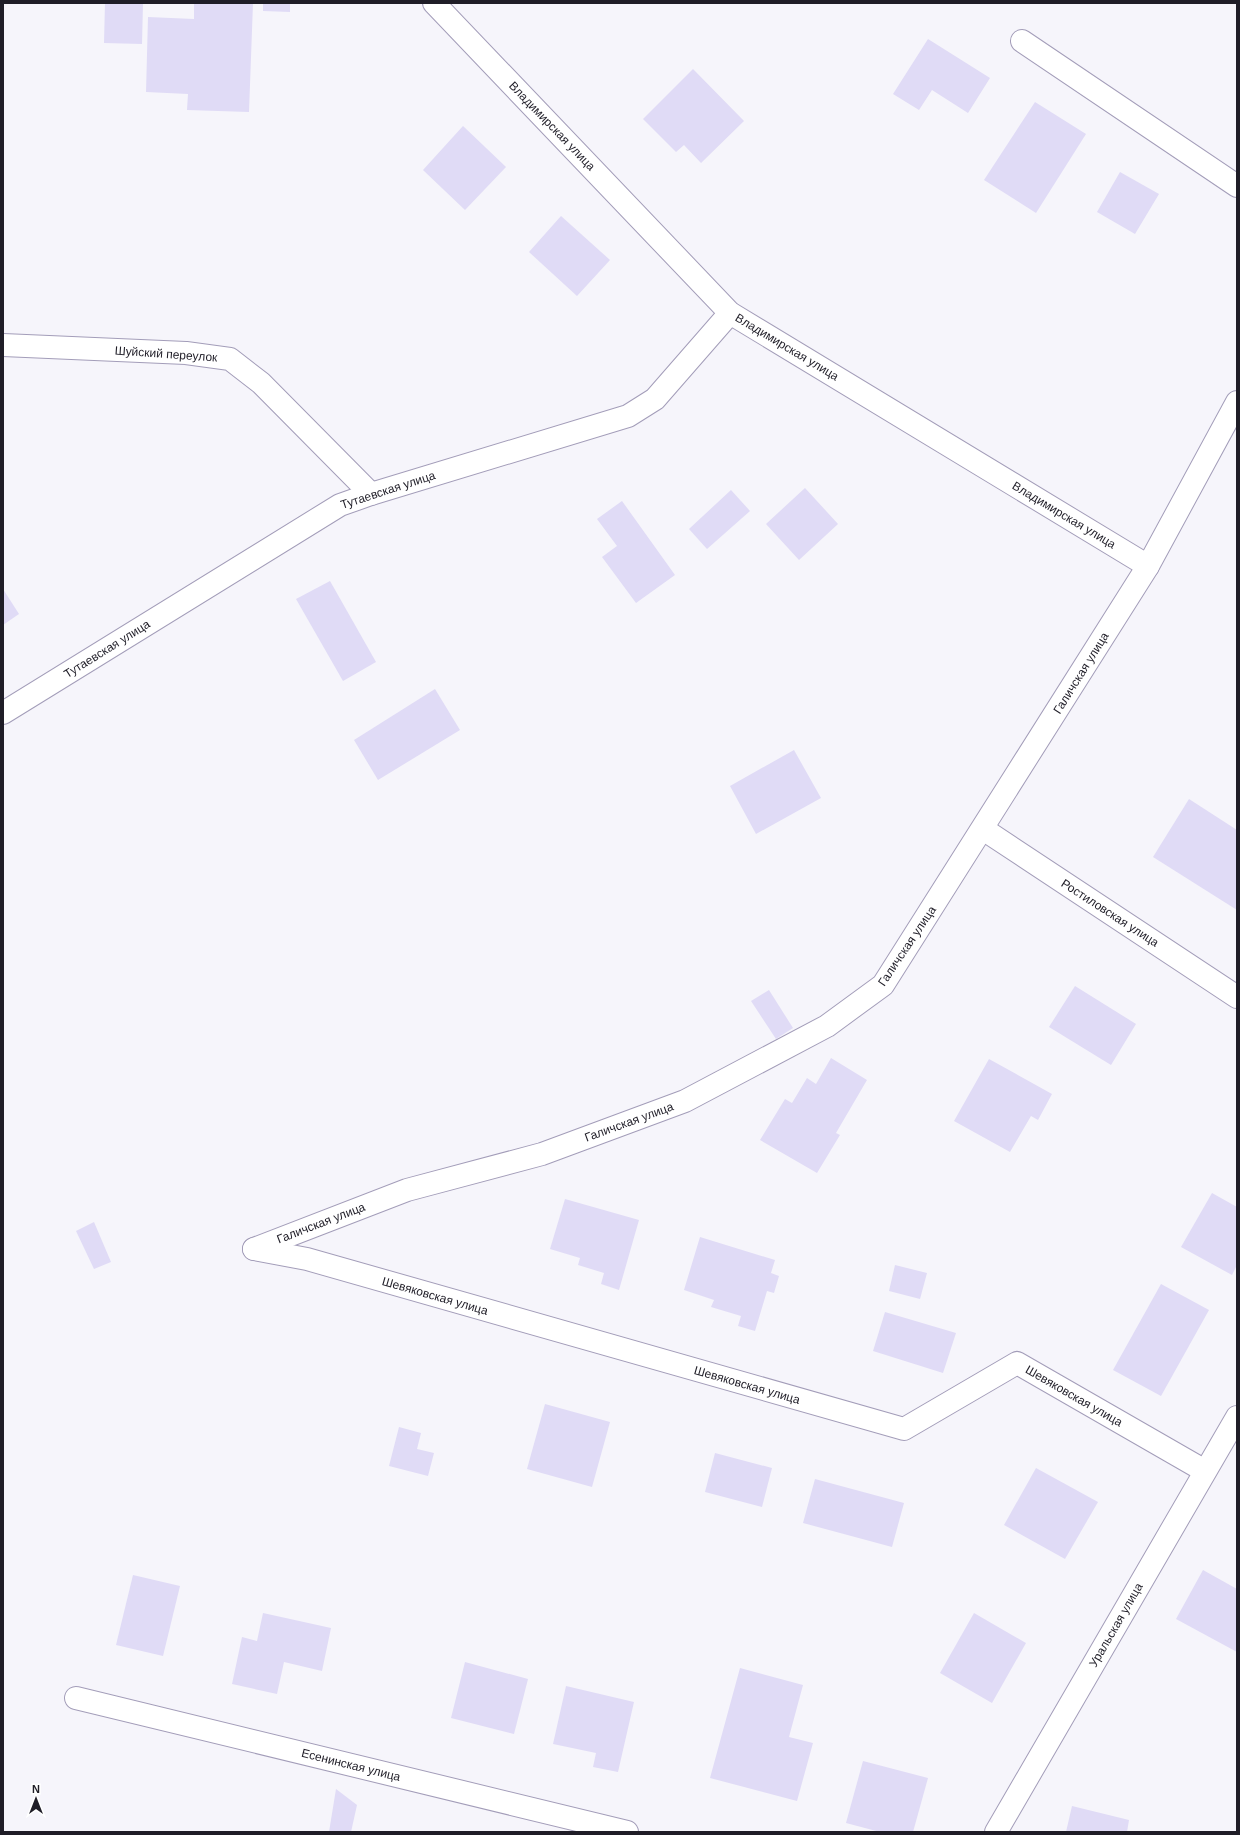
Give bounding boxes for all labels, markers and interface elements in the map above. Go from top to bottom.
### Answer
street label: Владимирская улица [506,79,598,174]
street label: Владимирская улица [733,311,841,384]
street label: Шуйский переулок [114,343,219,365]
street label: Тутаевская улица [339,468,437,512]
street label: Владимирская улица [1010,479,1118,552]
street label: Тутаевская улица [61,617,153,681]
street label: Галичская улица [1050,629,1112,716]
street label: Ростиловская улица [1059,876,1162,950]
street label: Галичская улица [875,903,939,989]
street label: Галичская улица [583,1099,676,1145]
street label: Галичская улица [275,1200,367,1246]
street label: Шевяковская улица [380,1274,490,1318]
street label: Шевяковская улица [692,1363,802,1407]
street label: Шевяковская улица [1023,1363,1125,1430]
street label: Уральская улица [1086,1580,1146,1670]
street label: Есенинская улица [300,1746,402,1784]
north arrow [16,1779,56,1819]
text: N [32,1783,40,1795]

